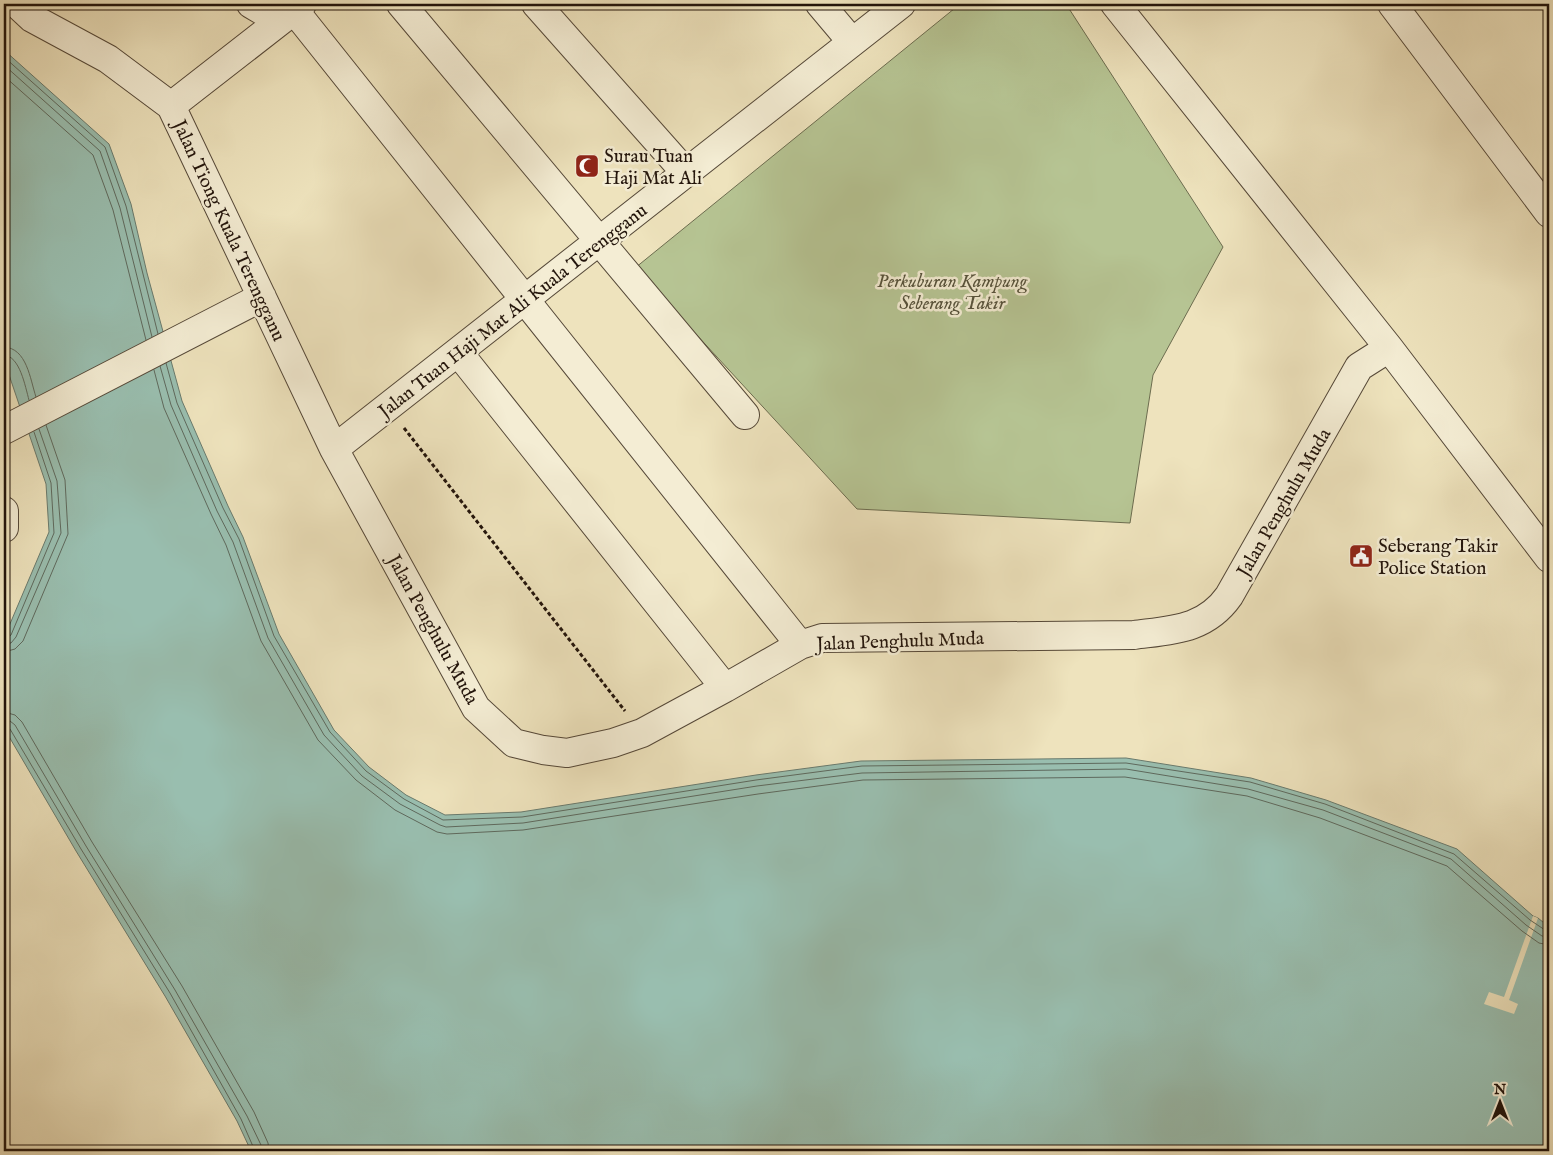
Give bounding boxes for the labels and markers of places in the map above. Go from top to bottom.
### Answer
place label: Surau Tuan Haji Mat Ali [604,145,702,191]
mosque icon: Surau Tuan Haji Mat Ali [574,153,600,179]
place label: Seberang Takir Police Station [1378,535,1498,581]
public building icon: Seberang Takir Police Station [1348,543,1374,569]

